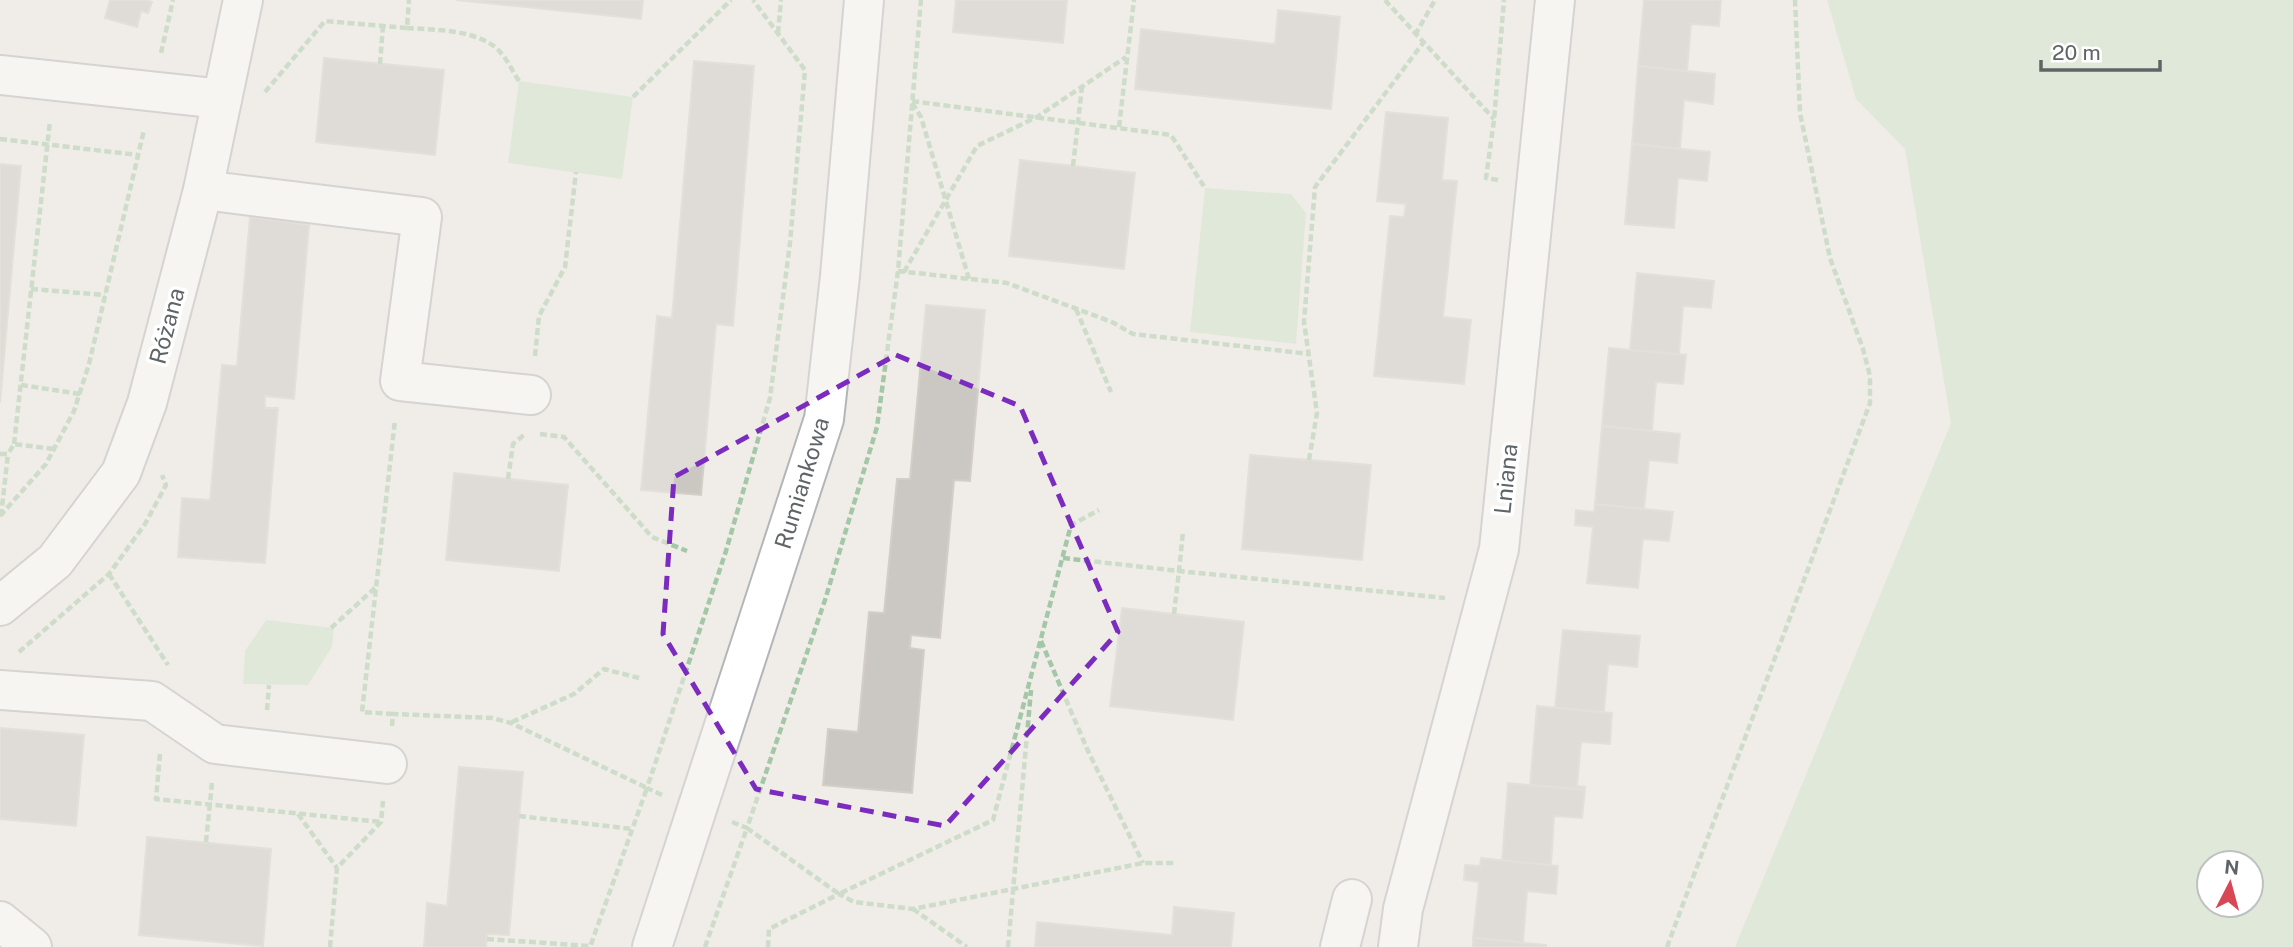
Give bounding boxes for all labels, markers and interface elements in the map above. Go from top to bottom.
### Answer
scale bar [2041,28,2160,72]
text: 20 m [2052,40,2101,65]
street label: Różana [143,285,190,367]
street label: Rumiankowa [769,414,834,552]
street label: Lniana [1488,442,1523,516]
north arrow [2195,849,2265,919]
text: N [2223,855,2240,879]

